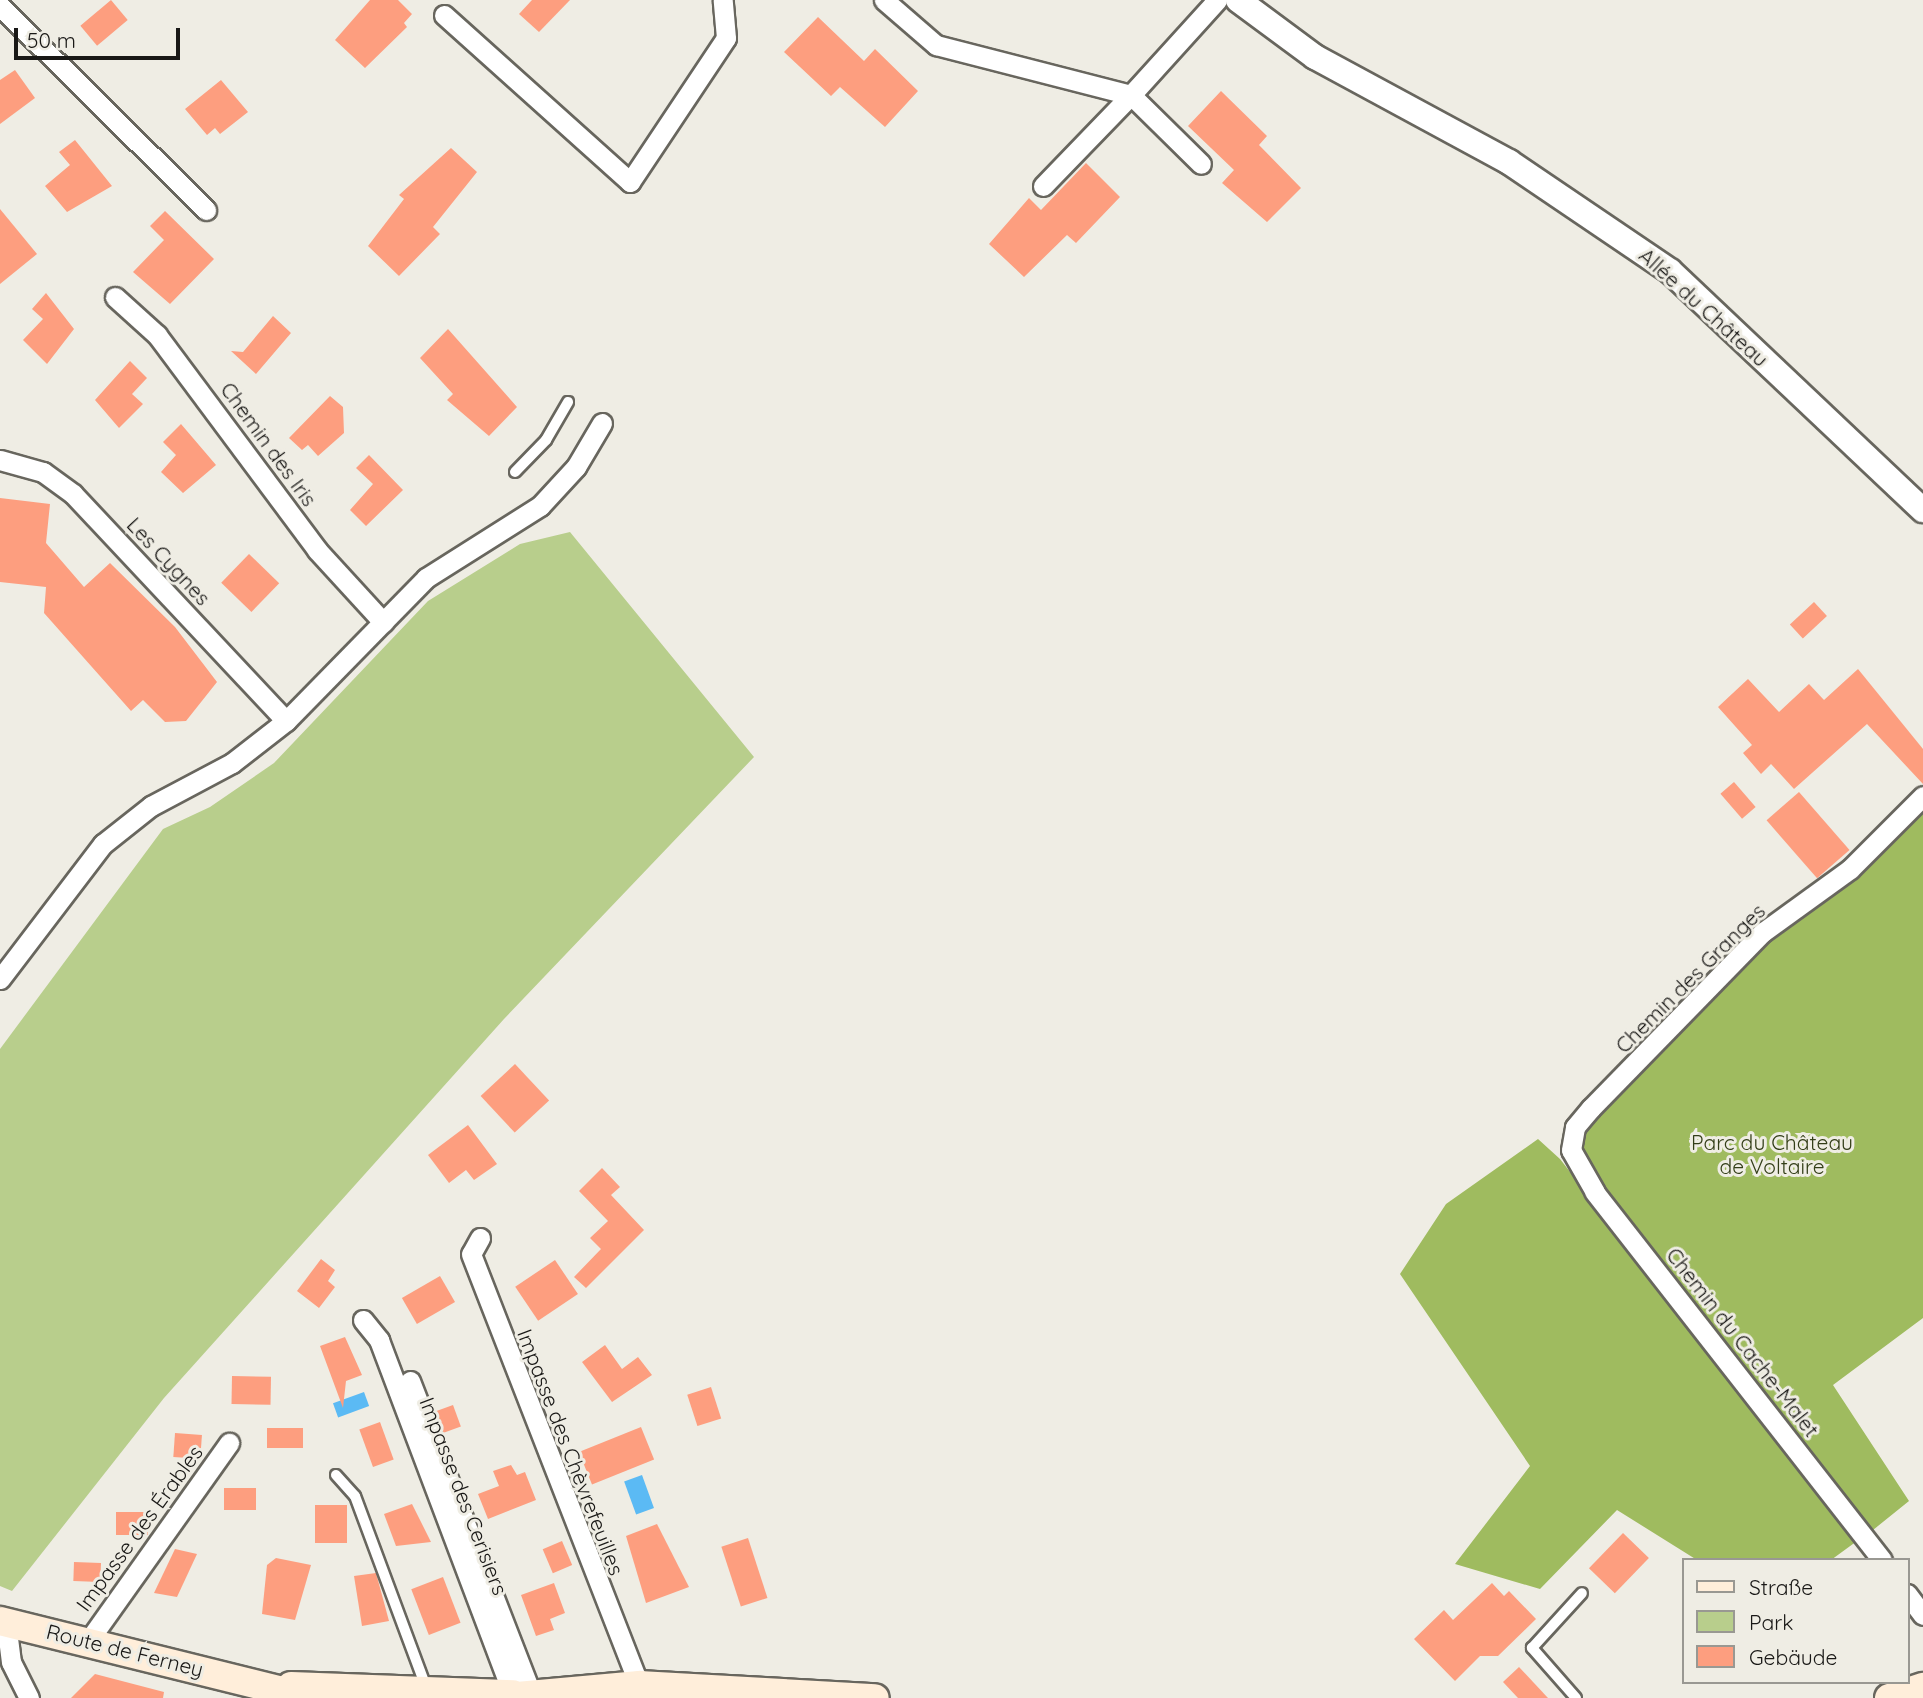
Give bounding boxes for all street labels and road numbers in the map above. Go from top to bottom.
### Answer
street label: Allée du Château [1634,242,1774,372]
street label: Chemin des Iris [216,377,322,511]
street label: Les Cygnes [122,512,216,610]
street label: Chemin des Granges [1610,898,1770,1058]
street label: Chemin du Cache-Malet [1661,1243,1825,1441]
street label: Impasse des Chèvrefeuilles [512,1325,630,1579]
street label: Impasse des Cerisiers [415,1394,513,1598]
street label: Impasse des Érables [70,1440,208,1616]
street label: Route de Ferney [44,1618,206,1682]

